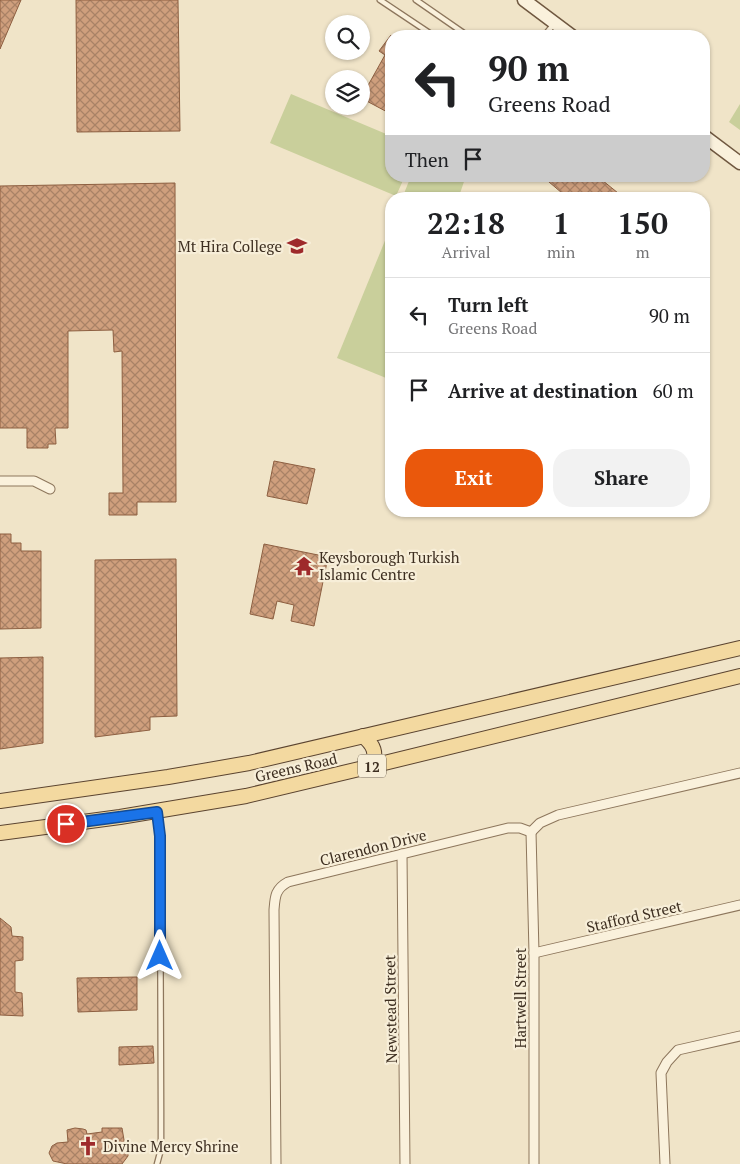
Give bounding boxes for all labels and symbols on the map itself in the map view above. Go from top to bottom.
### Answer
school or university icon: Mt Hira College [286,235,308,257]
place label: Mt Hira College [178,236,282,256]
place label: Keysborough Turkish Islamic Centre [319,547,460,584]
temple icon: Keysborough Turkish Islamic Centre [293,555,315,577]
street label: Greens Road [253,748,339,786]
road number: 12 [358,754,386,778]
pin [45,803,87,845]
street label: Clarendon Drive [318,824,428,870]
street label: Stafford Street [584,895,684,937]
position arrow [133,929,185,981]
street label: Hartwell Street [510,947,530,1048]
street label: Newstead Street [379,954,401,1063]
church icon: Divine Mercy Shrine [77,1135,99,1157]
place label: Divine Mercy Shrine [103,1136,238,1156]

